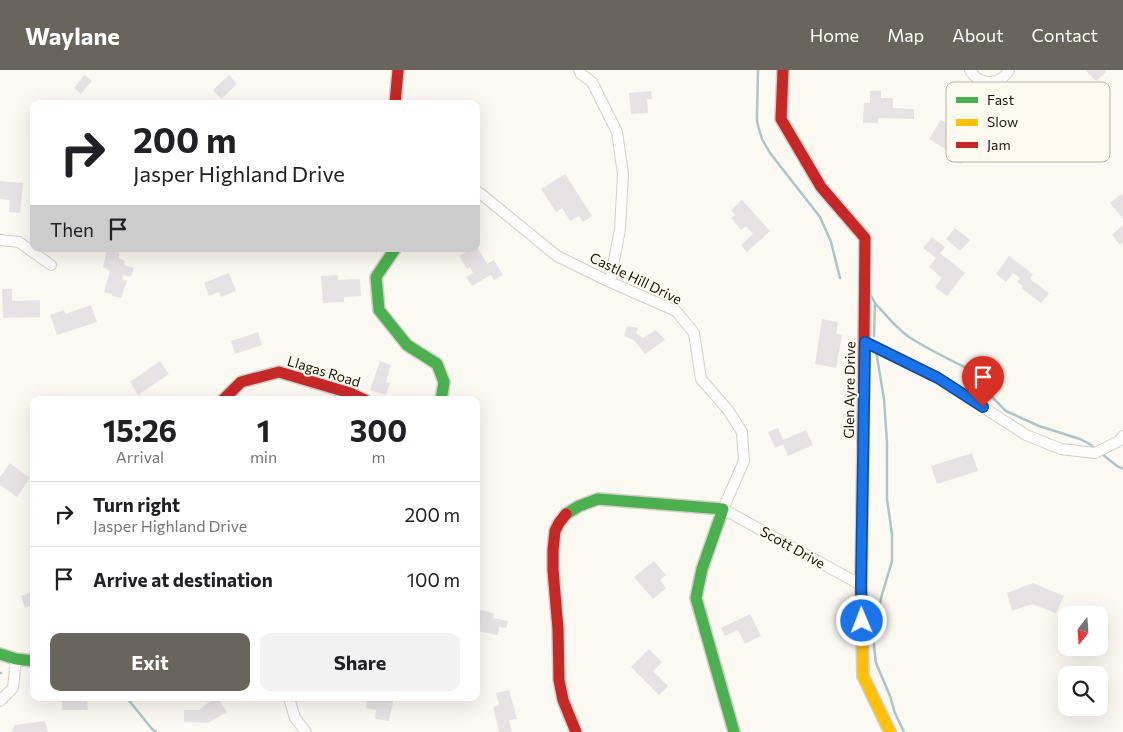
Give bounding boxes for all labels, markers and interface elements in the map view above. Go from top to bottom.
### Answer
text: Waylane [25,21,120,50]
text: Home [810,24,859,46]
text: Map [887,24,924,46]
text: About [952,24,1004,46]
text: Contact [1032,24,1098,46]
legend [946,82,1110,162]
text: Fast [987,91,1014,108]
text: Slow [987,113,1018,130]
text: 200 m [133,117,236,160]
icon: right [50,120,115,185]
text: Jam [987,136,1011,153]
text: Jasper Highland Drive [133,160,345,187]
icon: arrive [104,215,132,243]
text: Then [50,218,94,241]
street label: Castle Hill Drive [587,248,685,308]
street label: Glen Ayre Drive [840,341,858,439]
street label: Llagas Road [285,352,363,390]
pin [962,356,1004,407]
icon: arrive [969,363,997,391]
text: 15:26 [103,411,177,448]
text: 1 [257,411,270,448]
text: 300 [350,411,407,448]
text: Arrival [116,447,164,466]
text: min [250,447,277,466]
text: m [372,447,386,466]
text: Turn right [93,493,180,516]
icon: right [50,500,78,528]
text: 200 m [405,503,460,526]
text: Jasper Highland Drive [93,516,247,535]
street label: Scott Drive [758,522,828,572]
icon: arrive [50,565,78,593]
text: Arrive at destination [93,568,273,591]
text: 100 m [407,568,460,591]
position arrow [835,594,887,646]
north arrow [1058,606,1108,656]
map controls [1058,606,1108,716]
button: Exit [50,633,250,691]
button: Share [260,633,460,691]
button: search [1058,666,1108,716]

